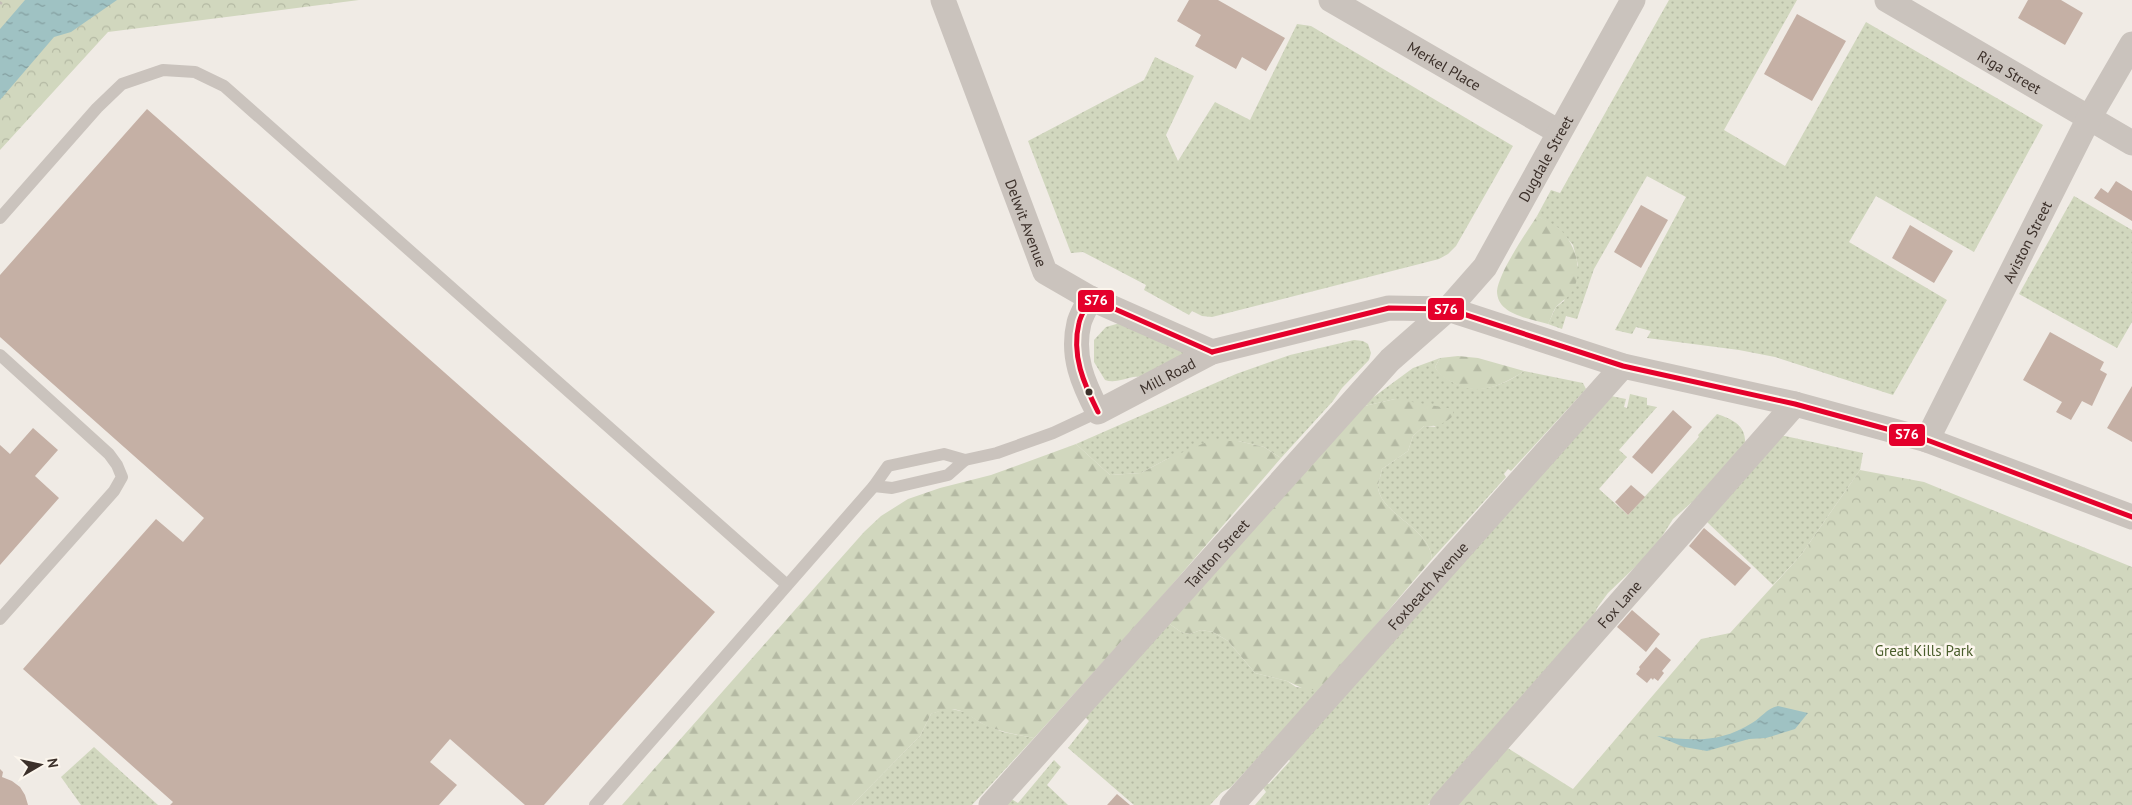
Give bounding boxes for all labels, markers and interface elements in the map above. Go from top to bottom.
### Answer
street label: Merkel Place [1404,37,1485,94]
street label: Riga Street [1974,46,2045,98]
street label: Dugdale Street [1514,112,1577,205]
street label: Delwit Avenue [1001,176,1052,269]
street label: Aviston Street [1998,197,2055,286]
line badge: S76 [1077,289,1115,313]
text: S76 [1084,291,1108,309]
line badge: S76 [1427,297,1465,321]
text: S76 [1434,300,1458,318]
street label: Mill Road [1136,353,1199,398]
unlabelled marker [1084,387,1094,397]
line badge: S76 [1888,423,1926,447]
text: S76 [1895,425,1919,443]
street label: Tarlton Street [1180,515,1253,592]
street label: Foxbeach Avenue [1383,537,1472,634]
street label: Fox Lane [1593,576,1645,632]
park label: Great Kills Park [1875,641,1974,660]
north arrow [15,740,65,790]
text: N [43,757,62,769]

